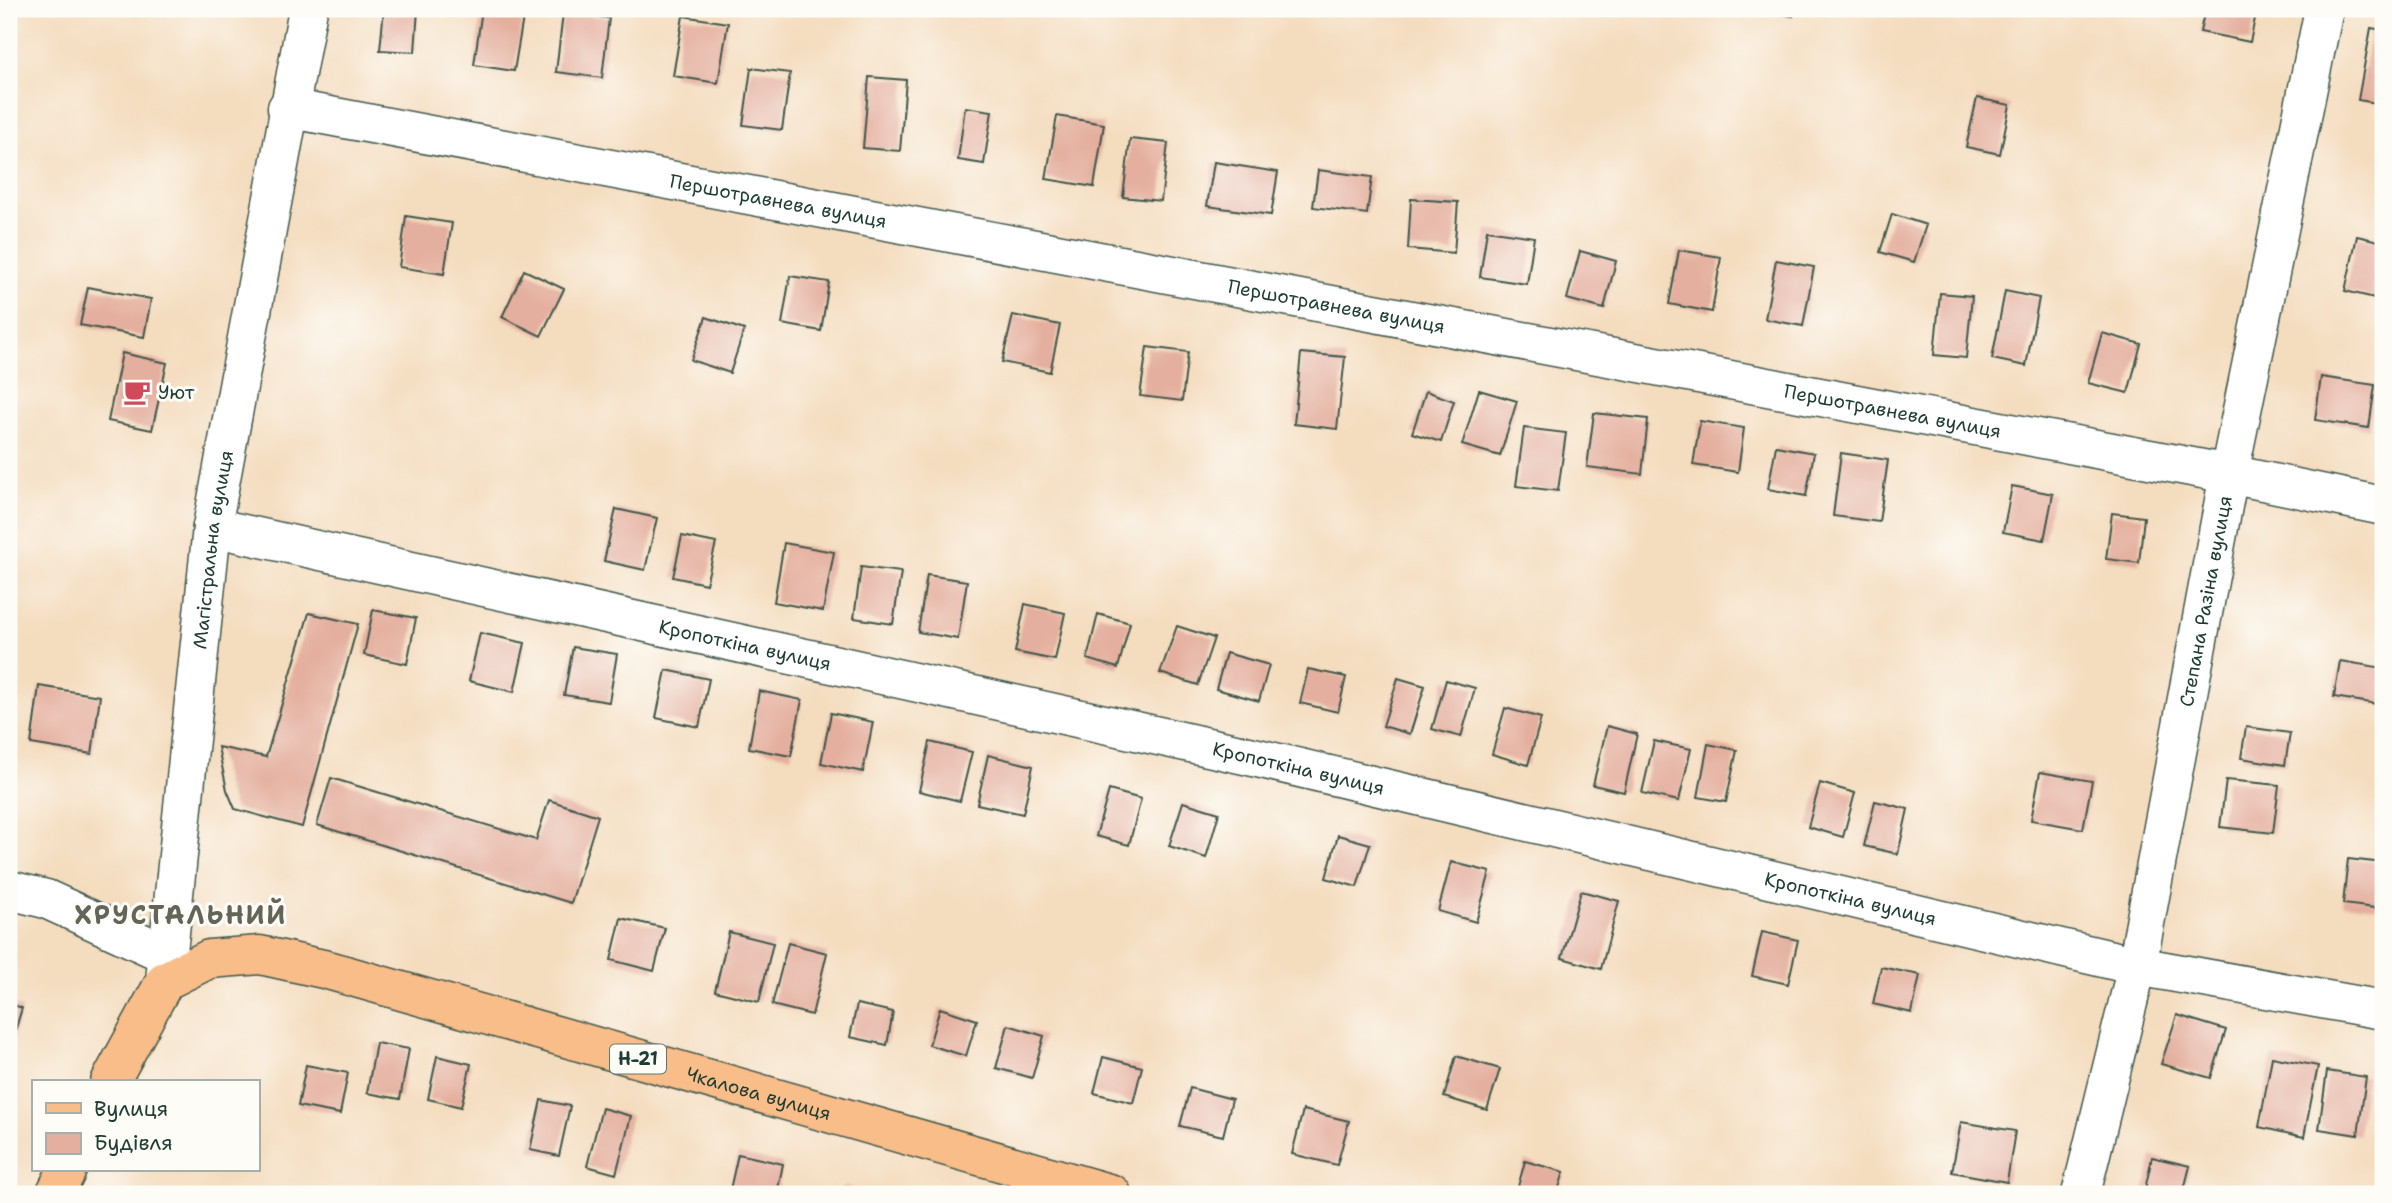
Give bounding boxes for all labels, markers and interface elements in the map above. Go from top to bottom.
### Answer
street label: Першотравнева вулиця [668,168,889,234]
street label: Першотравнева вулиця [1226,274,1447,339]
cafe icon: Уют [122,377,152,407]
street label: Першотравнева вулиця [1782,378,2003,444]
place label: Уют [158,380,195,405]
street label: Магістральна вулиця [187,448,239,650]
street label: Степана Разіна вулиця [2174,493,2238,709]
street label: Кропоткіна вулиця [656,614,834,676]
street label: Кропоткіна вулиця [1210,736,1387,801]
street label: Кропоткіна вулиця [1762,866,1939,931]
district label: ХРУСТАЛЬНИЙ [75,897,287,932]
road number: Н-21 [610,1044,666,1074]
street label: Чкалова вулиця [683,1061,834,1126]
legend [32,1080,259,1172]
text: Вулиця [94,1095,168,1123]
text: Будівля [94,1129,173,1157]

